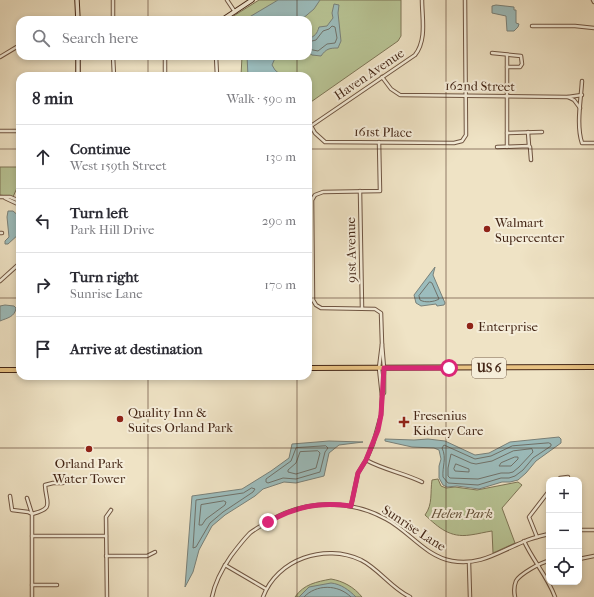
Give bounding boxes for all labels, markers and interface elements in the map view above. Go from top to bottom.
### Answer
search box [16,16,312,60]
icon: search [30,27,52,49]
text: Search here [62,29,138,47]
street label: Haven Avenue [331,45,407,103]
street label: 162nd Street [445,78,515,94]
text: 8 min [32,88,73,108]
text: Walk · 590 m [226,91,296,106]
street label: 161st Place [354,124,413,140]
text: Continue [70,140,130,158]
icon: ahead [32,146,54,168]
text: 130 m [265,149,296,164]
text: West 159th Street [70,158,167,173]
text: Turn left [70,204,128,222]
icon: left [32,210,54,232]
text: 290 m [262,213,296,228]
place label: Walmart Supercenter [494,215,565,245]
street label: 91st Avenue [343,216,359,283]
text: Park Hill Drive [70,222,155,237]
marker: Walmart Supercenter [482,224,492,234]
text: Turn right [70,268,139,286]
icon: right [32,274,54,296]
text: 170 m [264,277,296,292]
text: Sunrise Lane [70,286,143,301]
place label: Enterprise [478,319,538,334]
marker: Enterprise [465,321,475,331]
icon: arrive [32,338,54,360]
text: Arrive at destination [70,340,202,358]
road number: US 6 [472,358,506,378]
route start [440,359,458,377]
place label: Quality Inn & Suites Orland Park [128,405,233,435]
place label: Fresenius Kidney Care [413,408,484,438]
marker: Quality Inn & Suites Orland Park [115,414,125,424]
marker: Fresenius Kidney Care [398,416,410,428]
marker: Orland Park Water Tower [84,444,94,454]
place label: Orland Park Water Tower [52,456,126,486]
map controls [546,477,582,585]
button: + [546,477,582,513]
street label: Sunrise Lane [379,502,449,554]
park label: Helen Park [430,506,493,521]
route end [259,513,277,531]
button: − [546,513,582,549]
button: locate [546,549,582,585]

